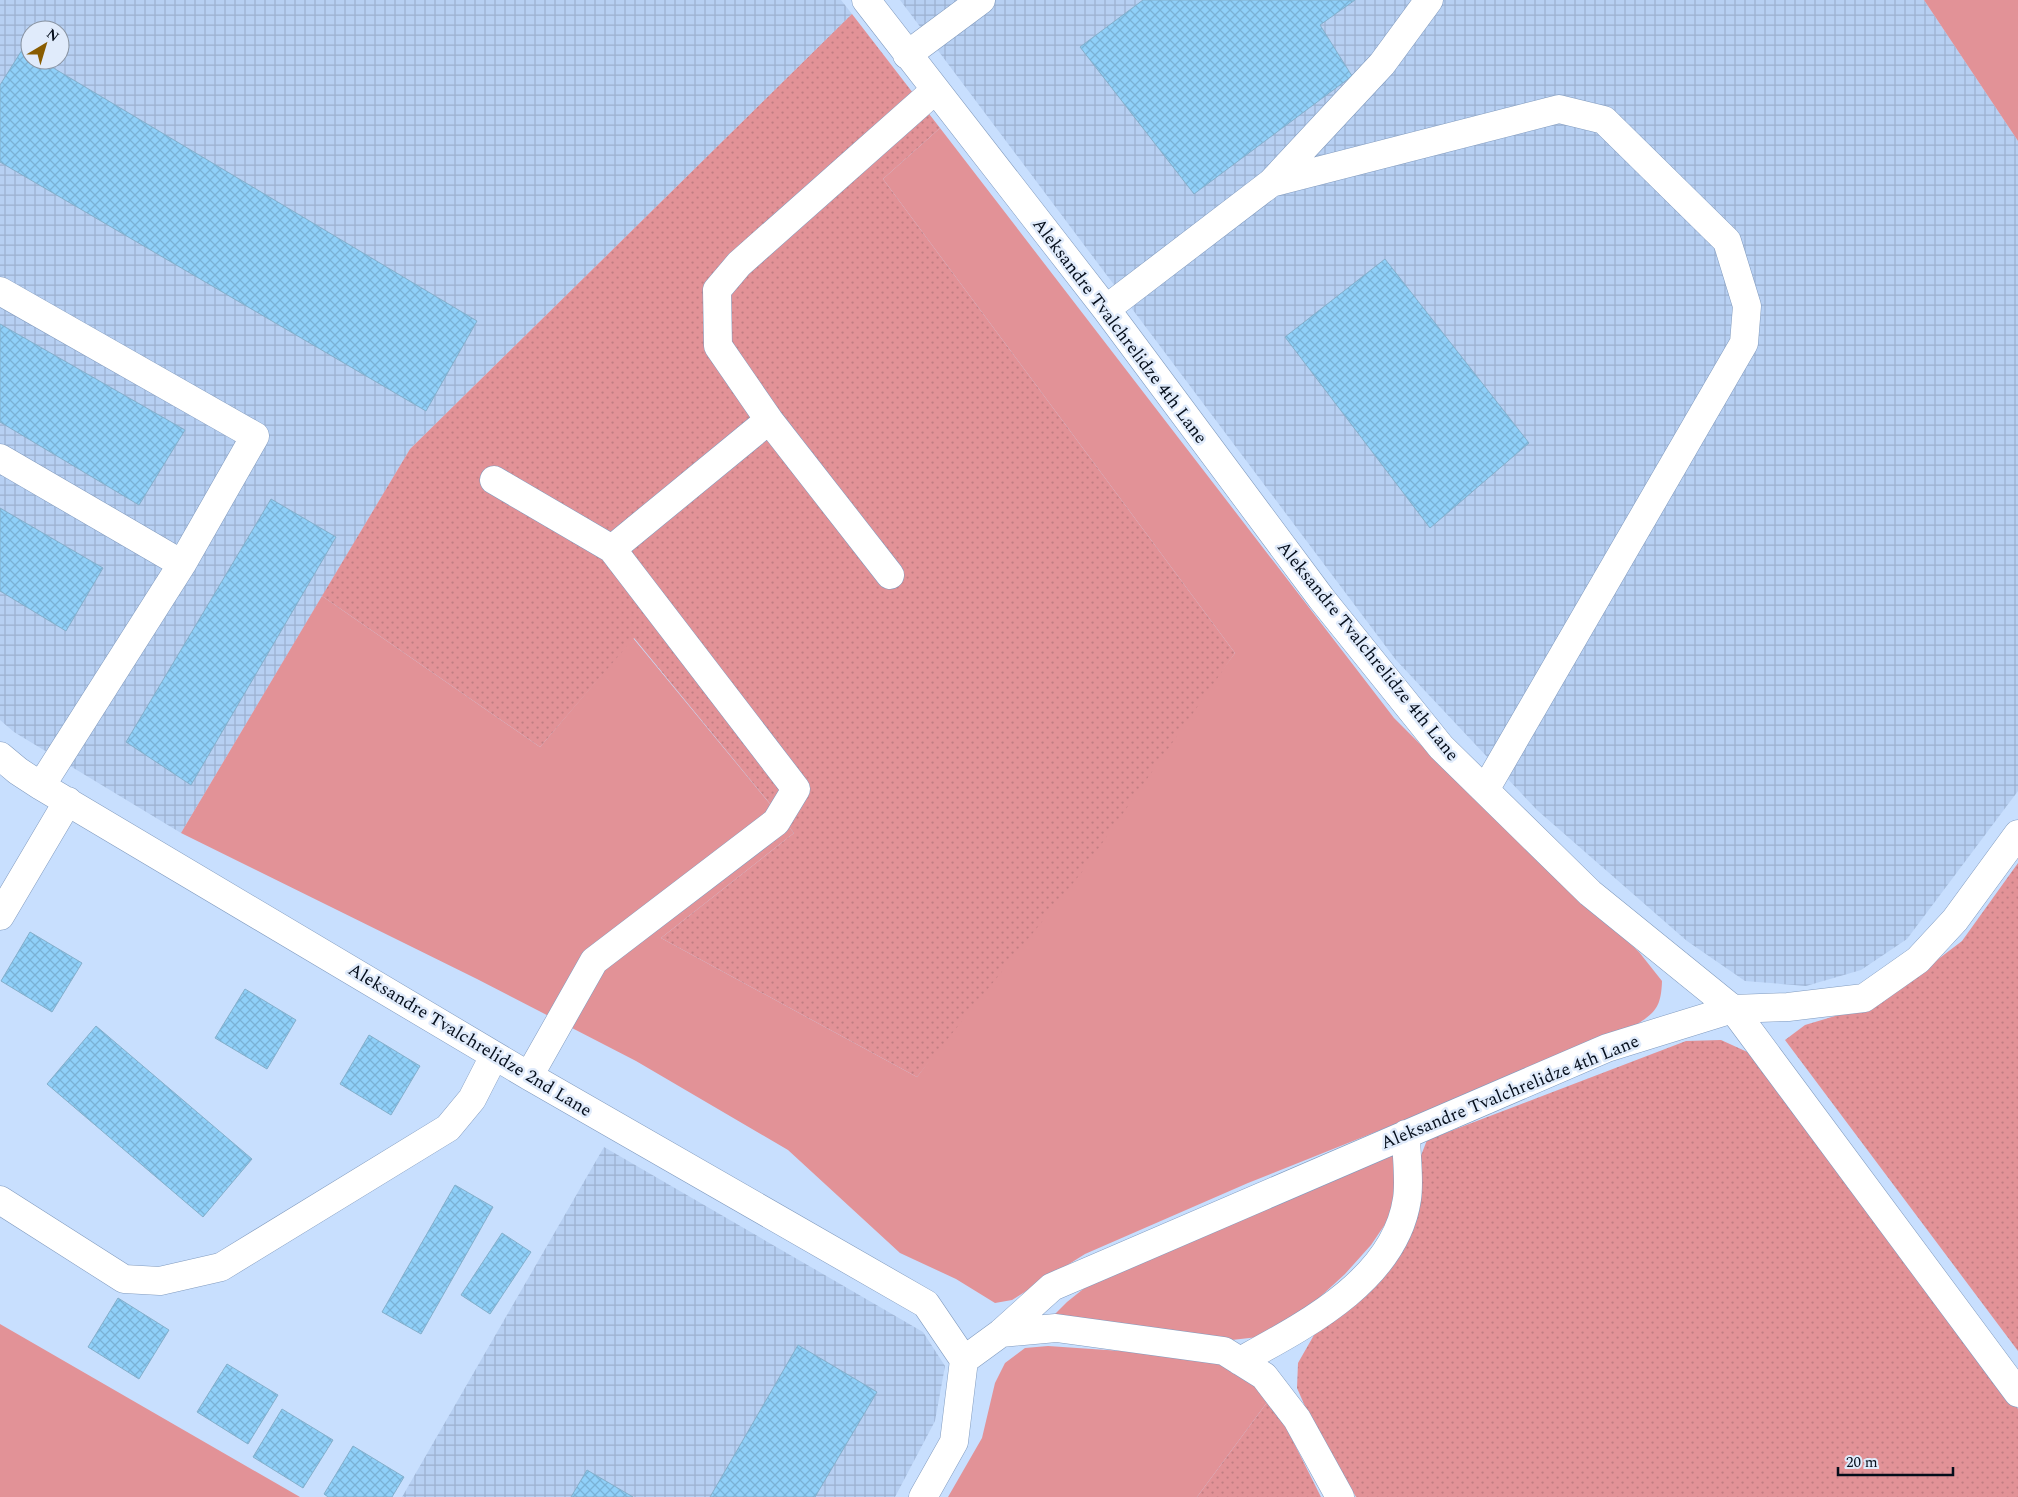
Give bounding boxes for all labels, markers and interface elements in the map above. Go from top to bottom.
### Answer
north arrow [20,20,70,70]
text: N [42,23,64,47]
street label: Aleksandre Tvalchrelidze 4th Lane [1026,212,1214,450]
street label: Aleksandre Tvalchrelidze 4th Lane [1270,535,1466,767]
street label: Aleksandre Tvalchrelidze 2nd Lane [343,956,597,1124]
street label: Aleksandre Tvalchrelidze 4th Lane [1377,1028,1643,1156]
scale bar [1838,1444,1953,1476]
text: 20 m [1846,1451,1878,1474]

